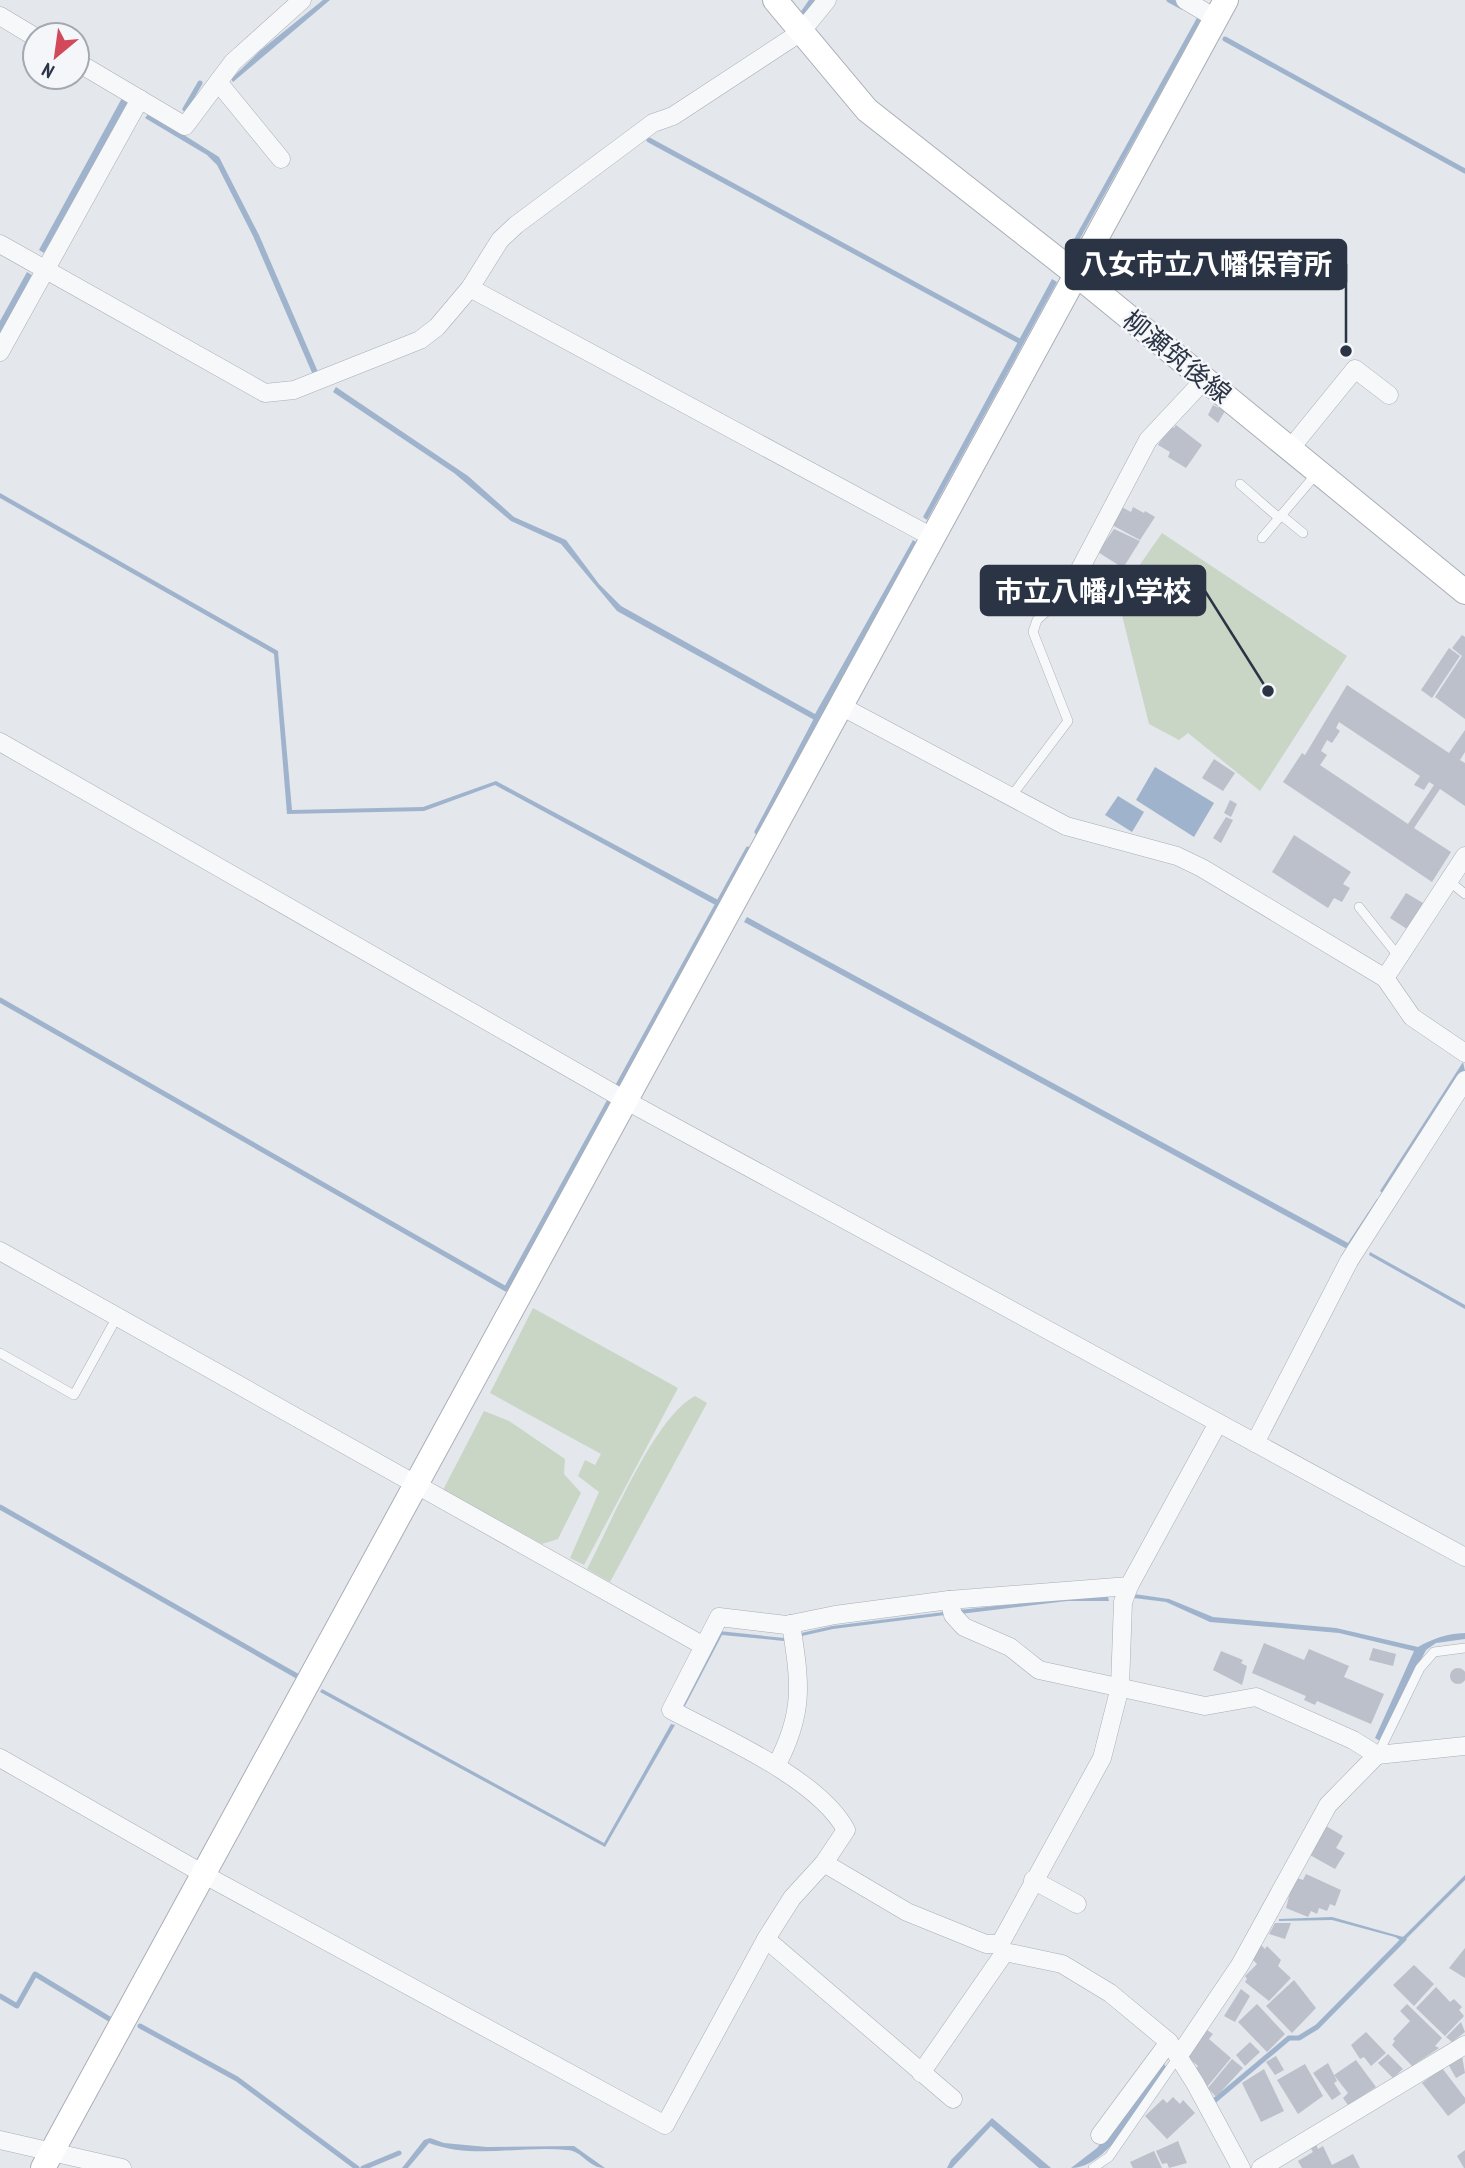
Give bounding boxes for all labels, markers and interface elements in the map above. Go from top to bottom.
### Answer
north arrow [21,21,91,91]
text: N [37,58,58,84]
callout: 八女市立八幡保育所 [1066,240,1346,289]
text: 八女市立八幡保育所 [1080,245,1332,282]
street label: 柳瀬筑後線 [1116,303,1238,410]
callout: 市立八幡小学校 [981,566,1205,615]
text: 市立八幡小学校 [995,572,1191,609]

